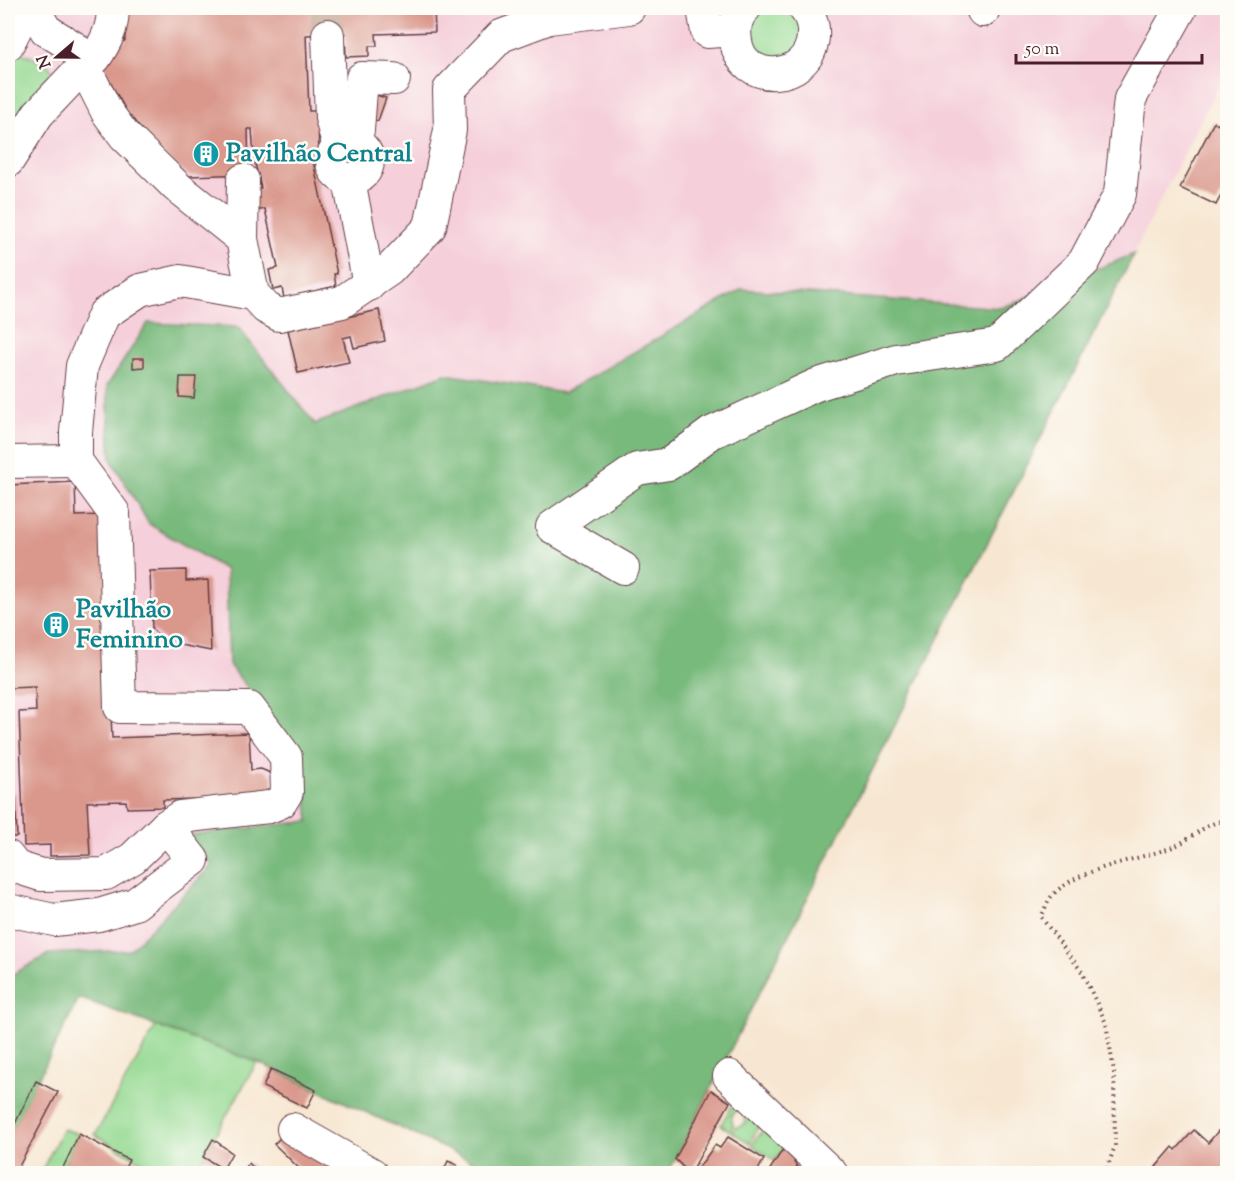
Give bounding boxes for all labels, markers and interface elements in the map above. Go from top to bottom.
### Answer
north arrow [27,27,87,87]
scale bar [1016,27,1202,65]
text: 50 m [1024,37,1060,63]
text: N [32,51,58,71]
place label: Pavilhão Central [226,136,413,173]
building icon: Pavilhão Central [191,139,221,169]
place label: Pavilhão Feminino [76,592,183,659]
building icon: Pavilhão Feminino [41,610,71,640]

